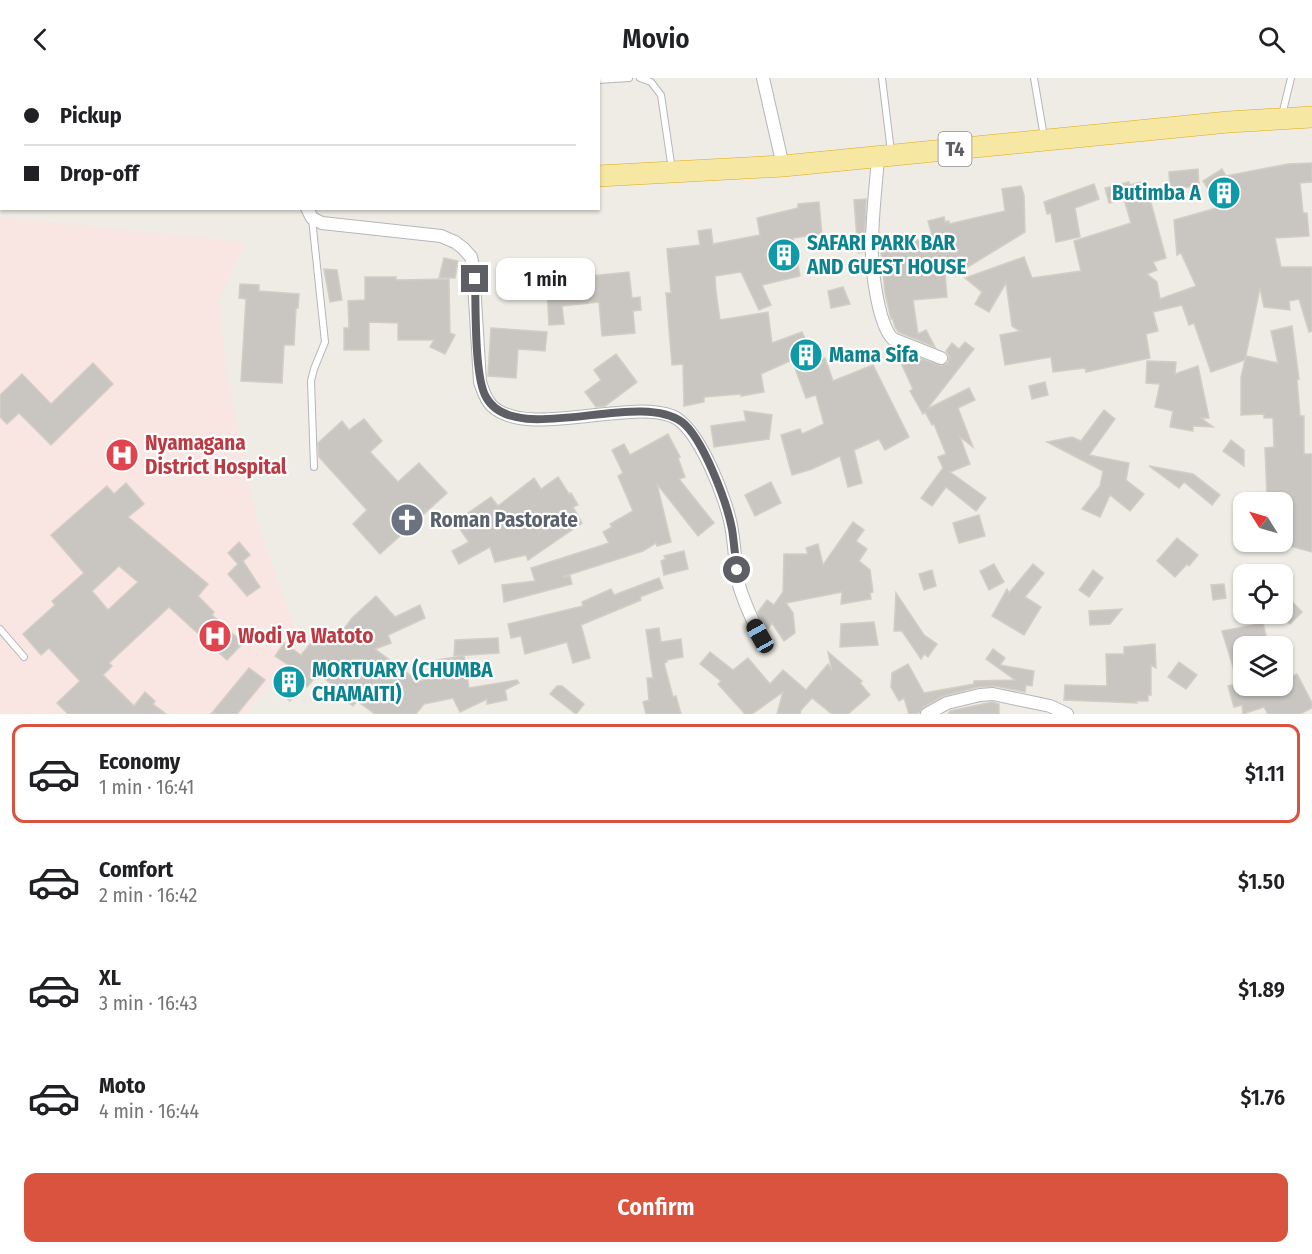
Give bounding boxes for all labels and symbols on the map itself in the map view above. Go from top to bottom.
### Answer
road number: T4 [938,132,972,166]
building icon: Butimba A [1206,175,1242,211]
place label: Butimba A [1112,180,1202,206]
place label: SAFARI PARK BAR AND GUEST HOUSE [806,230,966,280]
building icon: SAFARI PARK BAR AND GUEST HOUSE [766,237,802,273]
callout: 1 min [496,258,595,300]
route end [461,265,488,292]
building icon: Mama Sifa [788,337,824,373]
place label: Mama Sifa [829,342,919,368]
place label: Nyamagana District Hospital [145,430,287,480]
hospital icon: Nyamagana District Hospital [104,437,140,473]
north arrow [1233,492,1293,552]
church icon: Roman Pastorate [389,502,425,538]
place label: Roman Pastorate [430,507,578,533]
route start [723,556,750,583]
car [743,616,777,656]
hospital icon: Wodi ya Watoto [197,618,233,654]
place label: Wodi ya Watoto [238,623,373,649]
place label: MORTUARY (CHUMBA CHAMAITI) [312,657,493,707]
building icon: MORTUARY (CHUMBA CHAMAITI) [271,664,307,700]

